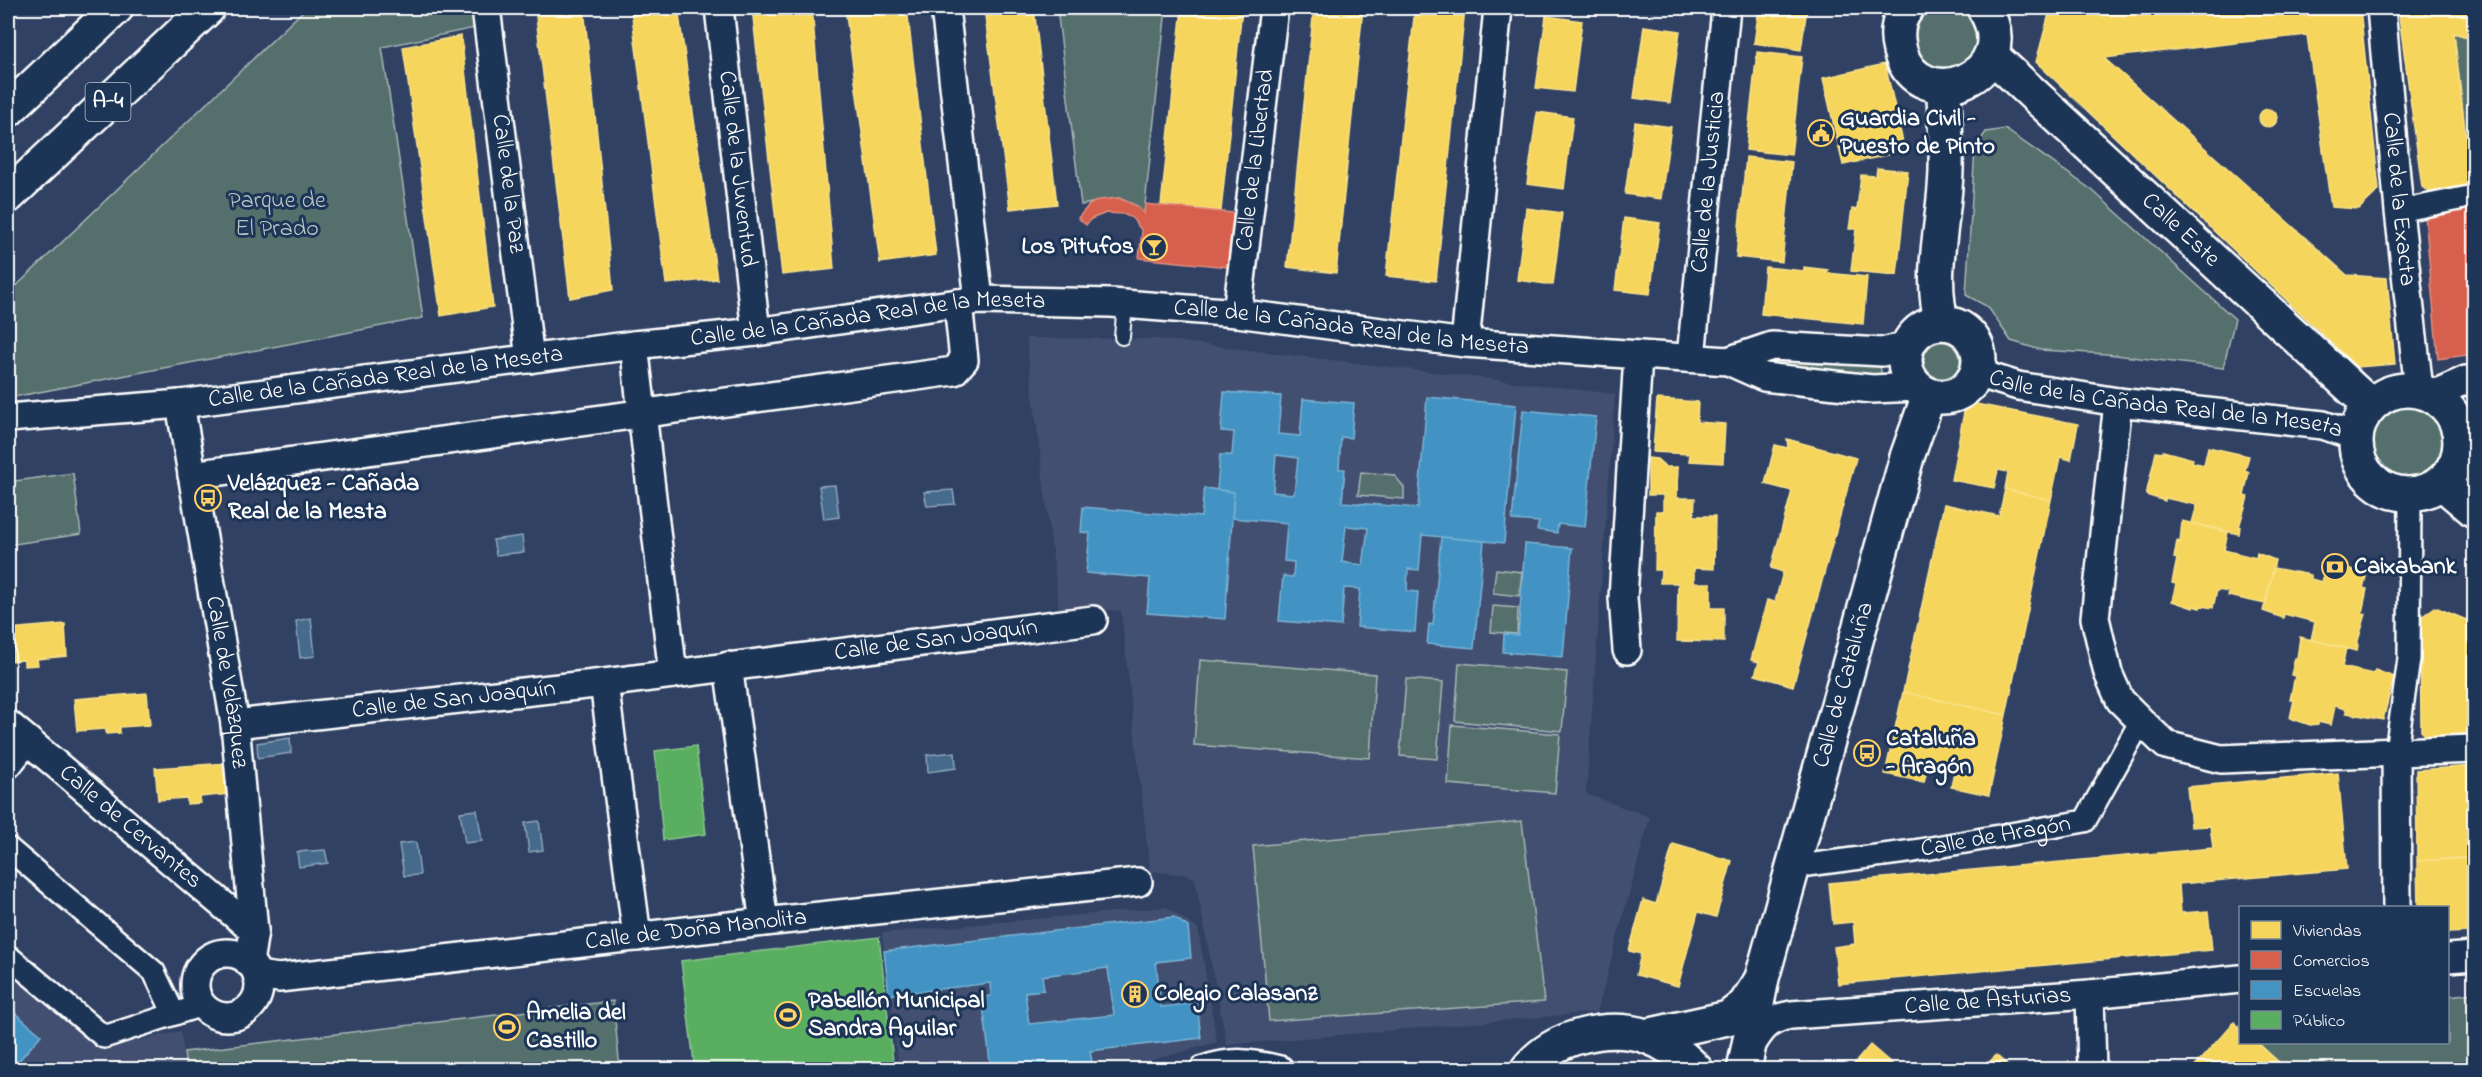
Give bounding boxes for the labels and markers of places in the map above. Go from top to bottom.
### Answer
place label: Guardia Civil - Puesto de Pinto [1840,102,1995,165]
public building icon: Guardia Civil - Puesto de Pinto [1806,118,1836,148]
place label: Los Pitufos [1022,230,1134,265]
bar icon: Los Pitufos [1139,232,1169,262]
place label: Velázquez - Cañada Real de la Mesta [227,467,419,530]
bus stop icon: Velázquez - Cañada Real de la Mesta [193,483,223,513]
place label: Caixabank [2354,550,2457,585]
bank icon: Caixabank [2320,552,2350,582]
place label: Cataluña - Aragón [1885,722,1976,786]
bus stop icon: Cataluña - Aragón [1852,738,1882,768]
place label: Colegio Calasanz [1154,977,1318,1013]
building icon: Colegio Calasanz [1120,979,1150,1009]
place label: Pabellón Municipal Sandra Aguilar [808,984,985,1048]
place label: Amelia del Castillo [526,996,626,1059]
sports icon: Pabellón Municipal Sandra Aguilar [773,1000,803,1030]
sports icon: Amelia del Castillo [492,1012,522,1042]

